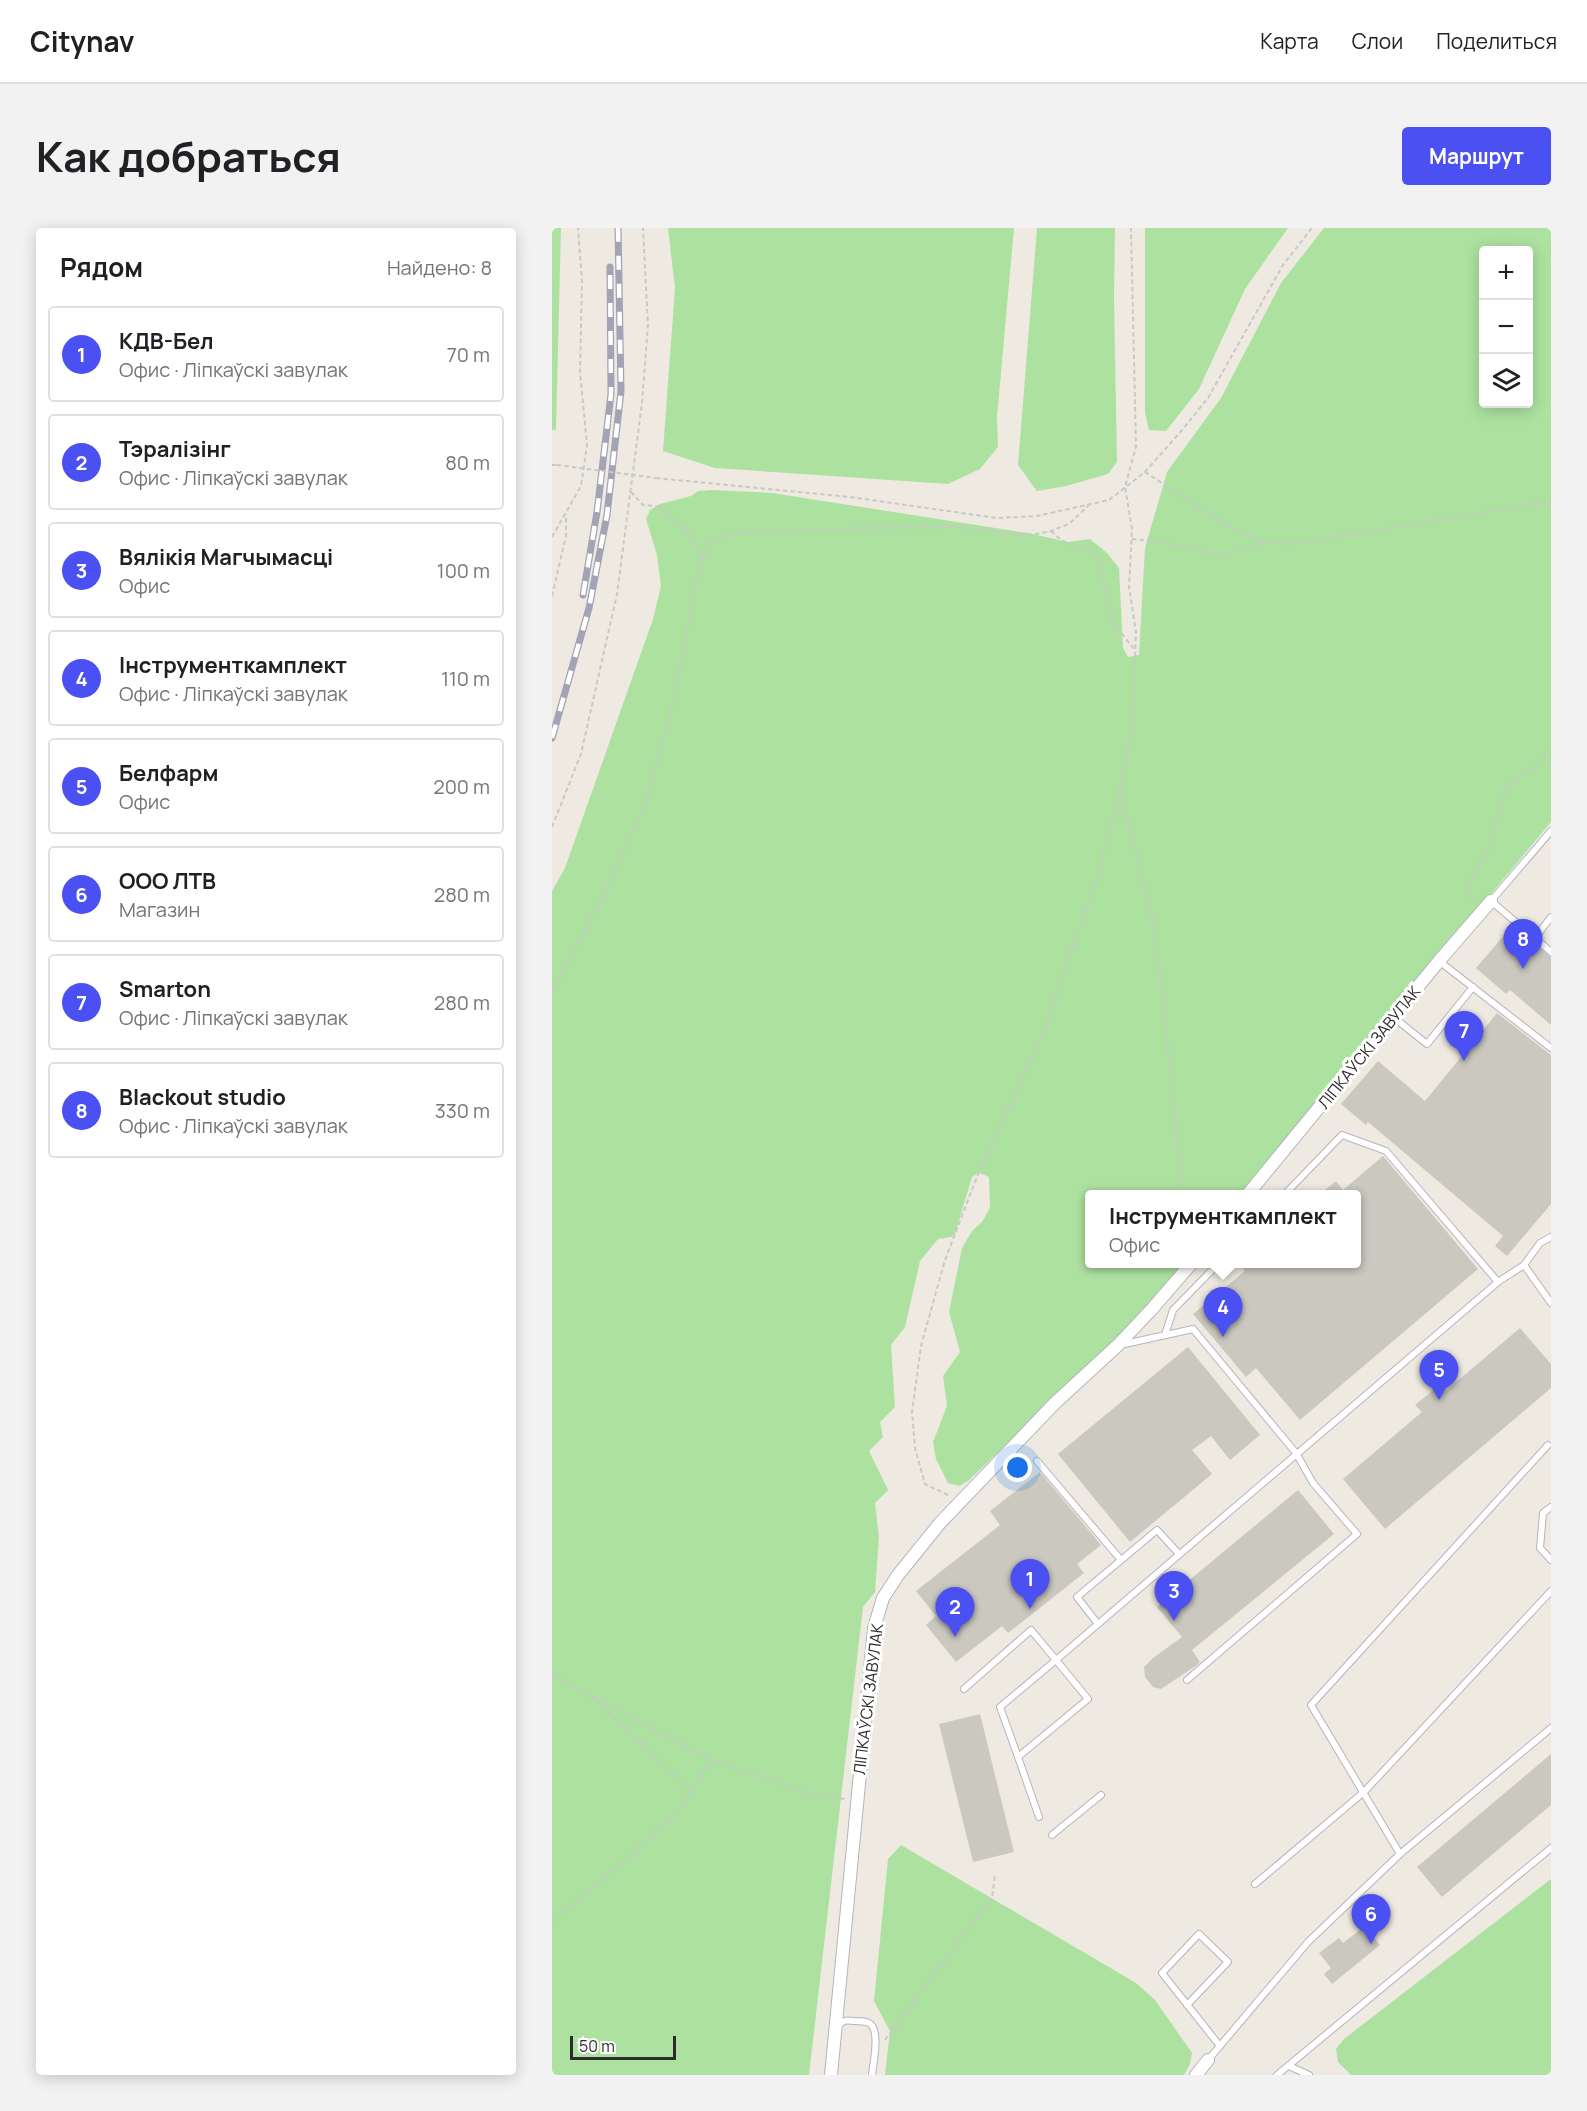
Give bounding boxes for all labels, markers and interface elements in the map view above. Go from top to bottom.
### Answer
text: Citynav [30,22,134,60]
text: Карта [1260,27,1319,55]
text: Слои [1352,27,1403,55]
text: Поделиться [1436,27,1557,55]
text: Как добраться [36,127,341,185]
button: Маршрут [1402,127,1551,185]
map controls [1479,246,1533,408]
button: + [1479,246,1533,300]
text: Рядом [60,249,143,285]
text: Найдено: 8 [387,254,492,281]
button: − [1479,300,1533,354]
text: КДВ-Бел [119,326,214,356]
text: 1 [77,341,86,368]
text: 70 m [447,341,490,368]
button: layers [1479,354,1533,408]
text: Офис · Ліпкаўскі завулак [119,356,348,383]
text: Тэралізінг [119,434,231,464]
text: 2 [76,449,87,476]
text: 80 m [445,449,490,476]
text: Офис · Ліпкаўскі завулак [119,464,348,491]
text: Вялікія Магчымасці [119,542,333,572]
text: 3 [76,557,87,584]
text: 100 m [437,557,490,584]
text: Офис [119,572,170,599]
text: Інструменткамплект [119,650,347,680]
text: 4 [75,665,88,692]
text: 110 m [441,665,490,692]
text: Офис · Ліпкаўскі завулак [119,680,348,707]
text: Белфарм [119,758,218,788]
text: 5 [76,773,87,800]
text: 200 m [433,773,490,800]
text: Офис [119,788,170,815]
text: ООО ЛТВ [119,866,216,896]
text: 6 [75,881,88,908]
text: 280 m [434,881,490,908]
text: Магазин [119,896,200,923]
pin: 8 [1504,920,1542,969]
text: Smarton [119,974,211,1004]
street label: ЛІПКАЎСКІ ЗАВУЛАК [1313,981,1426,1113]
text: 7 [76,989,87,1016]
text: 280 m [434,989,490,1016]
text: Офис · Ліпкаўскі завулак [119,1004,348,1031]
pin: 7 [1444,1012,1484,1061]
text: Blackout studio [119,1082,286,1112]
text: 8 [75,1097,88,1124]
text: 330 m [435,1097,490,1124]
text: Офис · Ліпкаўскі завулак [119,1112,348,1139]
popup [1085,1190,1361,1268]
text: Інструменткамплект [1109,1201,1337,1231]
text: Офис [1109,1231,1160,1258]
pin: 4 [1204,1288,1242,1337]
pin: 5 [1420,1350,1458,1400]
your location [1003,1453,1032,1482]
pin: 1 [1010,1560,1050,1609]
pin: 3 [1154,1572,1194,1621]
pin: 2 [936,1588,974,1637]
street label: ЛІПКАЎСКІ ЗАВУЛАК [848,1622,888,1776]
pin: 6 [1352,1894,1390,1944]
scale bar [570,2033,676,2060]
text: 50 m [579,2035,615,2057]

